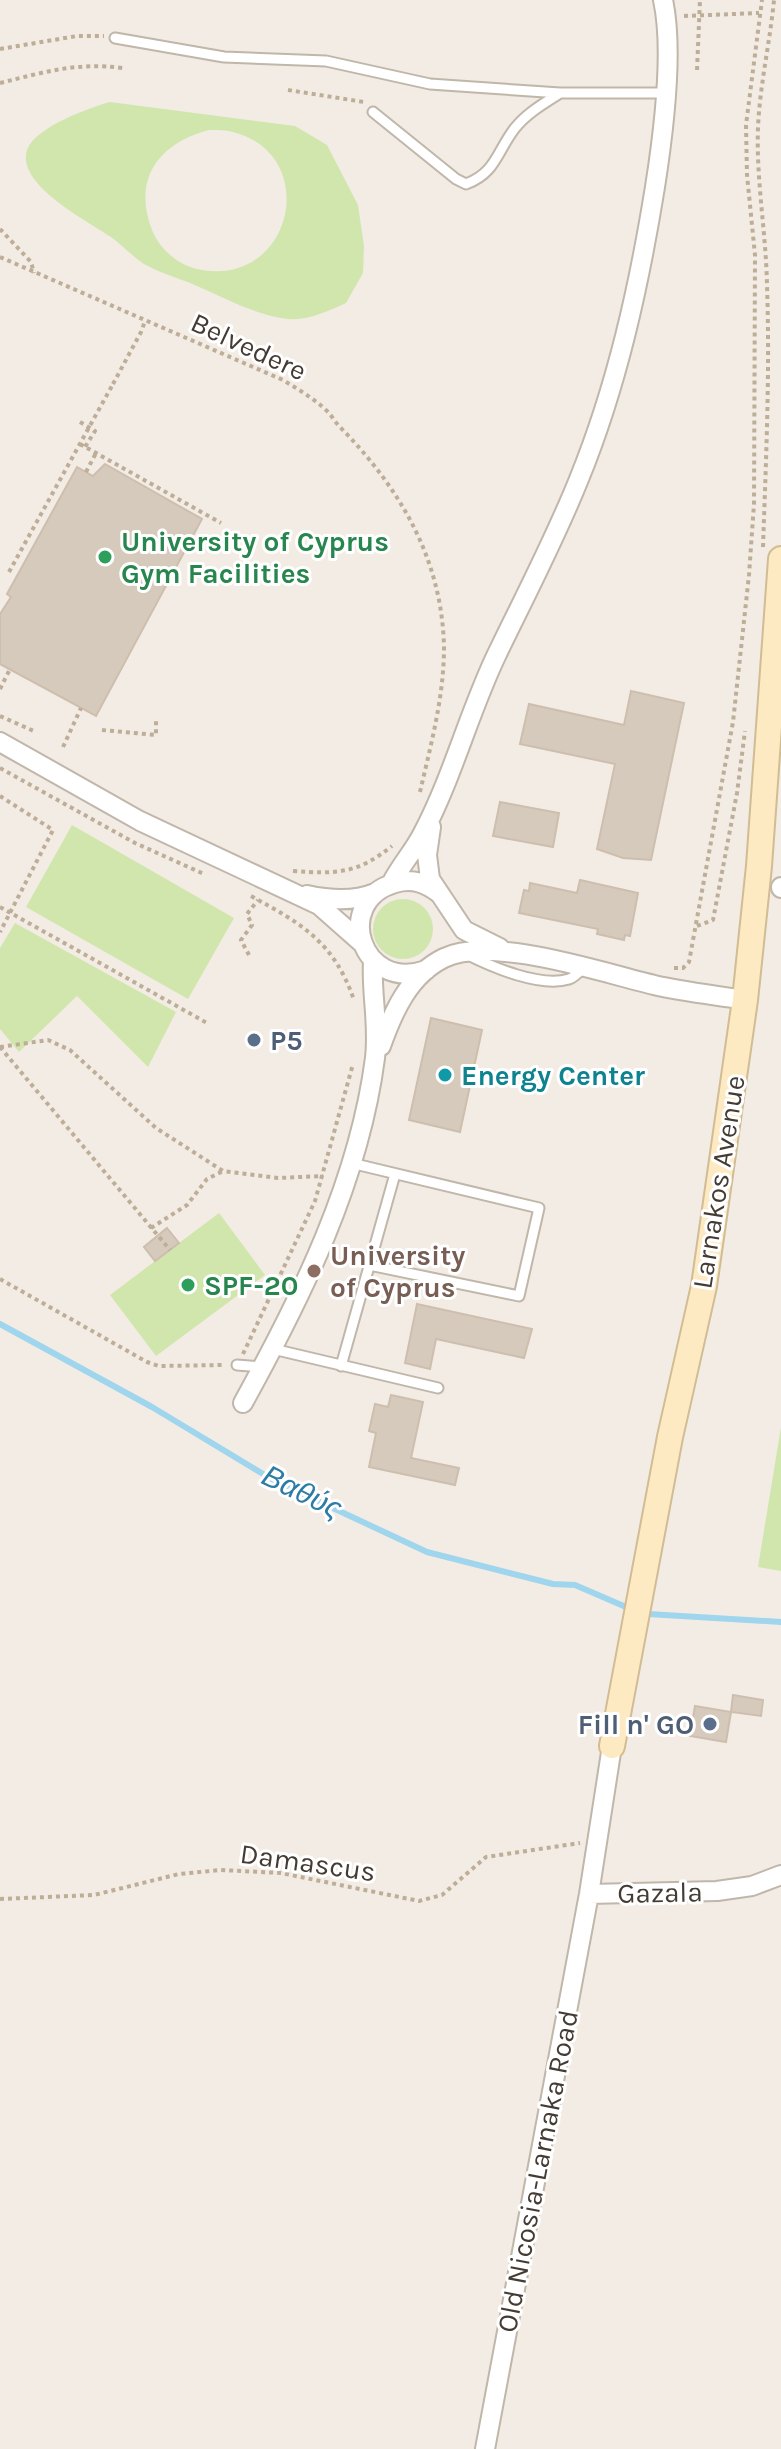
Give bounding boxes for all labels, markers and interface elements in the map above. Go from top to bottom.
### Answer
street label: Belvedere [186,305,312,388]
place label: University of Cyprus Gym Facilities [121,525,389,590]
marker: University of Cyprus Gym Facilities [96,548,114,566]
place label: P5 [270,1024,303,1057]
marker: P5 [245,1031,263,1049]
place label: Energy Center [461,1059,645,1092]
marker: Energy Center [436,1066,454,1084]
street label: Larnakos Avenue [685,1073,752,1291]
place label: University of Cyprus [330,1239,465,1304]
marker: University of Cyprus [305,1262,323,1280]
place label: SPF-20 [204,1269,299,1302]
marker: SPF-20 [179,1276,197,1294]
water label: Βαθύς [256,1457,348,1527]
place label: Fill n' GO [578,1708,694,1741]
marker: Fill n' GO [701,1715,719,1733]
street label: Damascus [238,1837,378,1888]
street label: Gazala [617,1875,703,1910]
street label: Old Nicosia-Larnaka Road [490,2007,585,2335]

